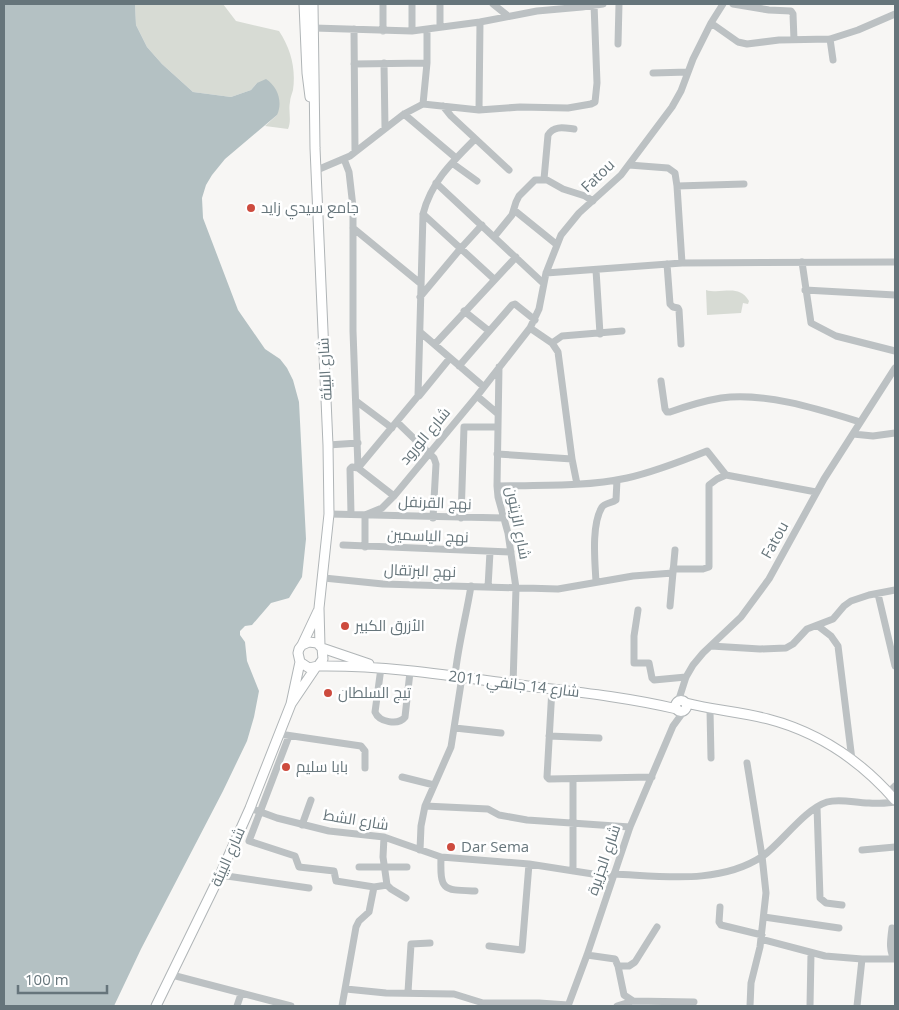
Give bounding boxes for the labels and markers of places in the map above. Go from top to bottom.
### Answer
place label: جامع سيدي زايد [261,197,359,220]
marker: جامع سيدي زايد [245,202,257,214]
place label: الأزرق الكبير [354,615,425,636]
marker: الأزرق الكبير [339,620,351,632]
place label: تيج السلطان [338,682,411,704]
marker: تيج السلطان [322,687,334,699]
place label: بابا سليم [296,756,348,777]
marker: بابا سليم [280,761,292,773]
place label: Dar Sema [461,836,529,856]
marker: Dar Sema [445,841,457,853]

